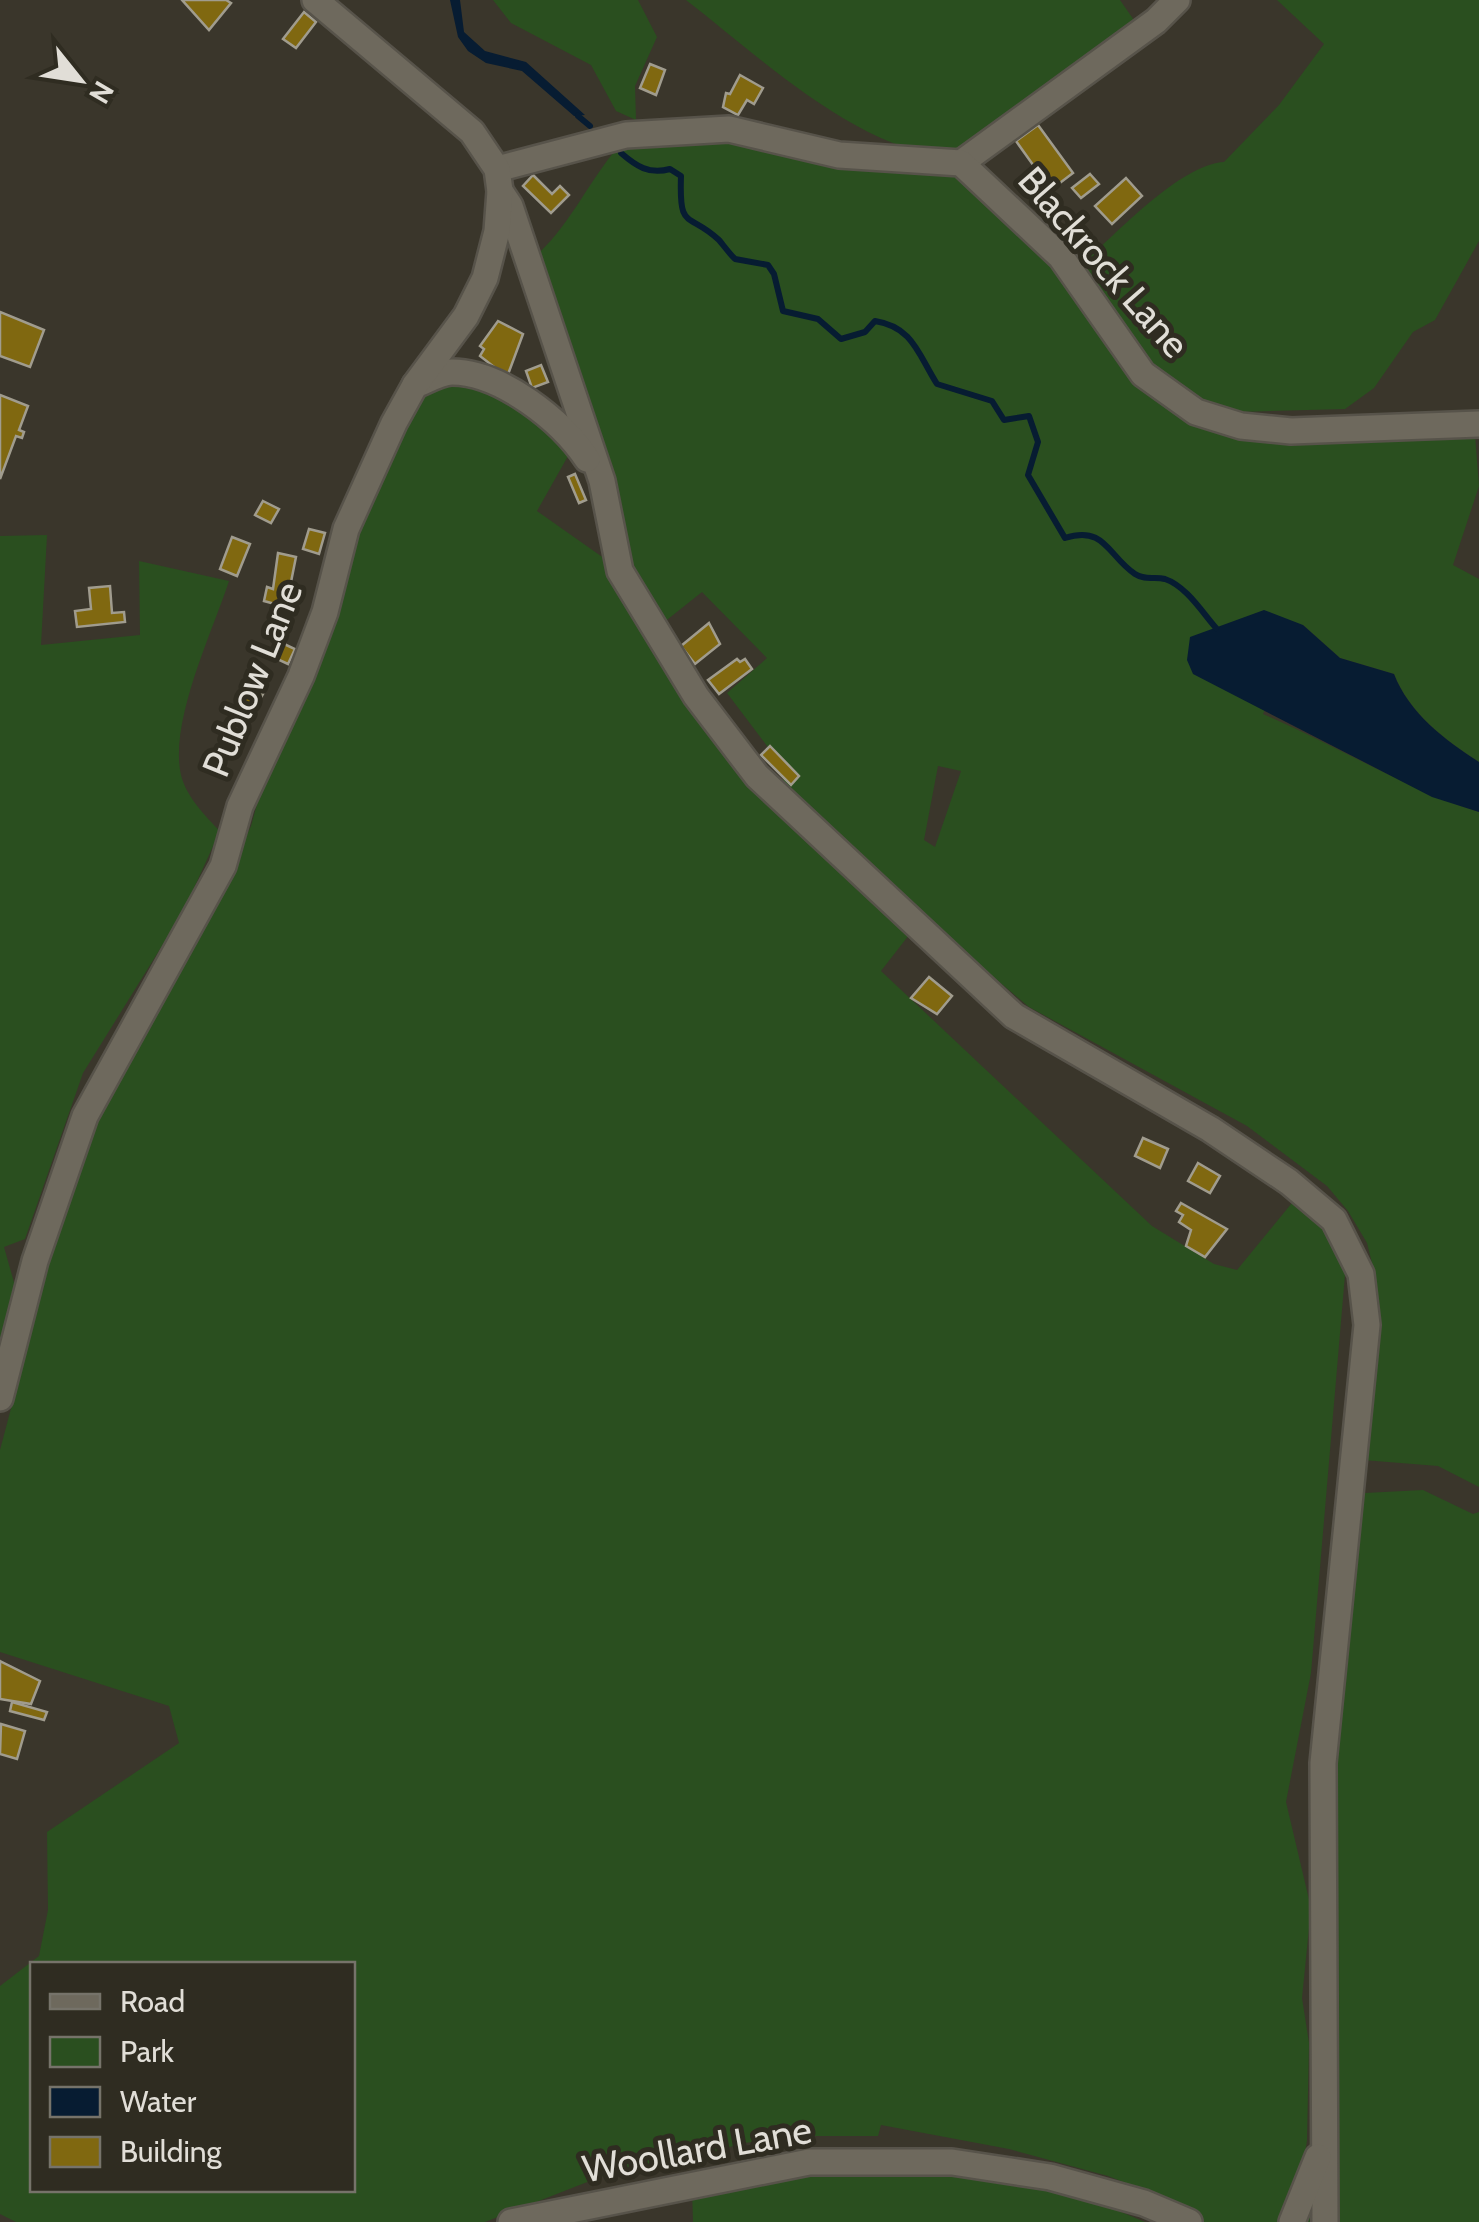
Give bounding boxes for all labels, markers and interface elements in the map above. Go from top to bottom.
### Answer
north arrow [30,30,130,130]
text: N [82,75,121,110]
street label: Blackrock Lane [1008,157,1200,367]
street label: Publow Lane [192,575,312,783]
legend [30,1962,355,2192]
text: Road [120,1983,185,2020]
text: Park [120,2033,175,2070]
text: Water [120,2083,197,2120]
street label: Woollard Lane [579,2106,815,2192]
text: Building [120,2133,223,2170]

